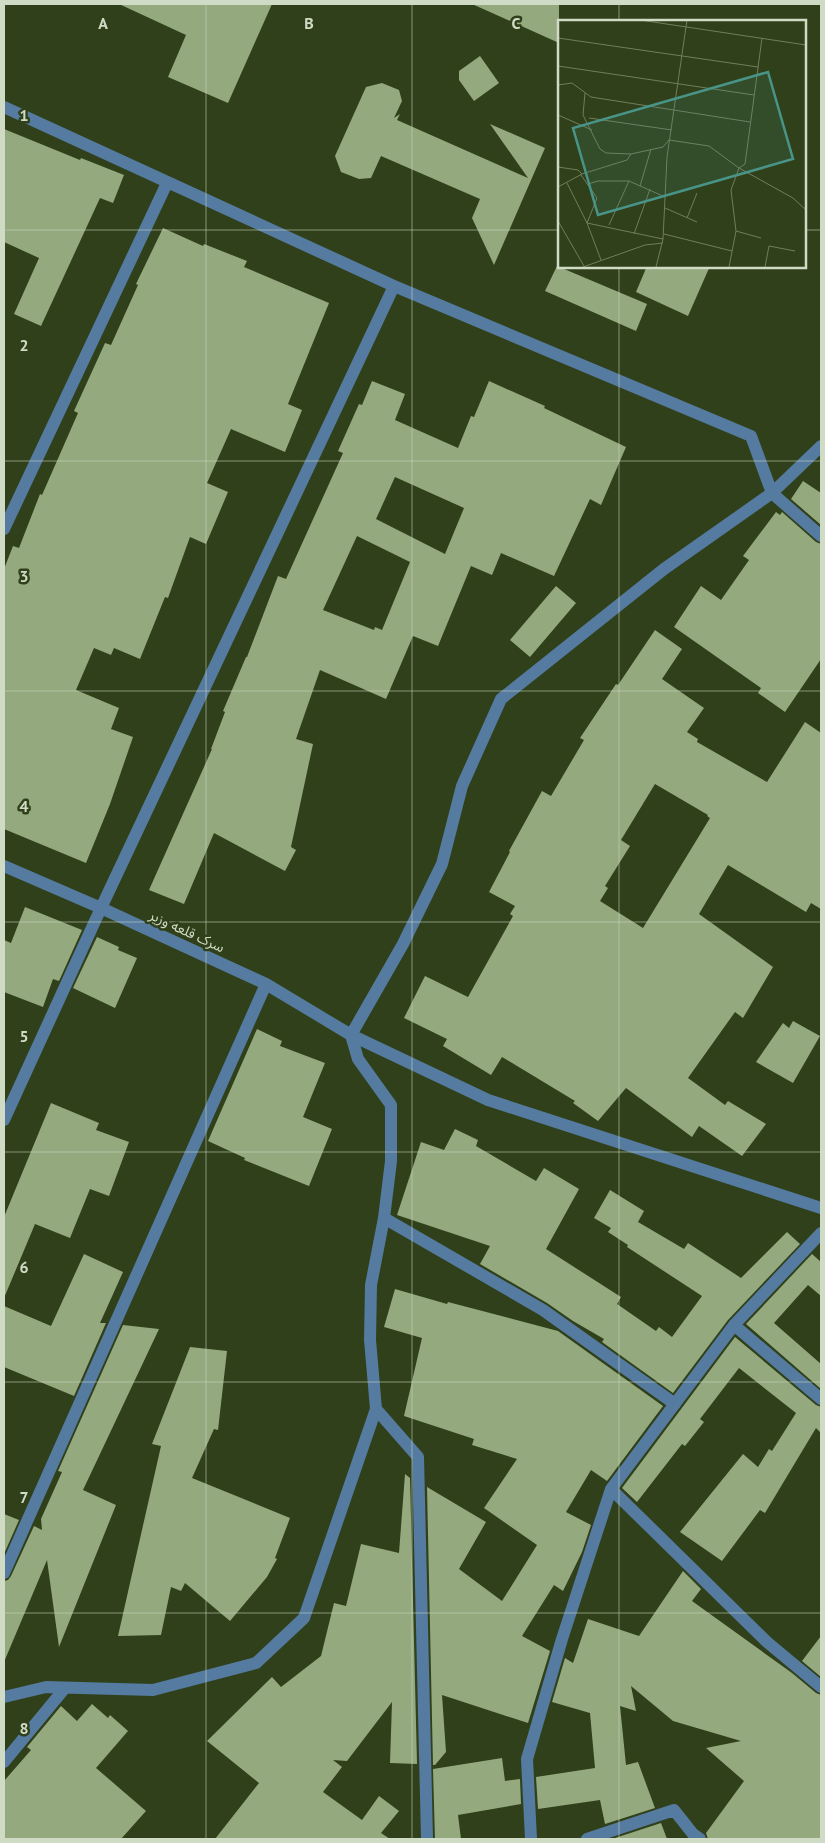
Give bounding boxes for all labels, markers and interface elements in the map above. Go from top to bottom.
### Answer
text: A [98,13,108,33]
text: B [304,13,314,33]
text: C [512,13,521,33]
inset map [558,20,805,268]
text: 1 [19,105,29,125]
text: 2 [19,335,29,355]
text: 3 [19,566,29,586]
text: 4 [19,796,29,816]
street label: سرک قلعه وزیر [146,905,228,956]
text: 5 [19,1026,29,1046]
text: 6 [19,1257,29,1277]
text: 7 [19,1487,29,1507]
text: 8 [19,1718,29,1738]

